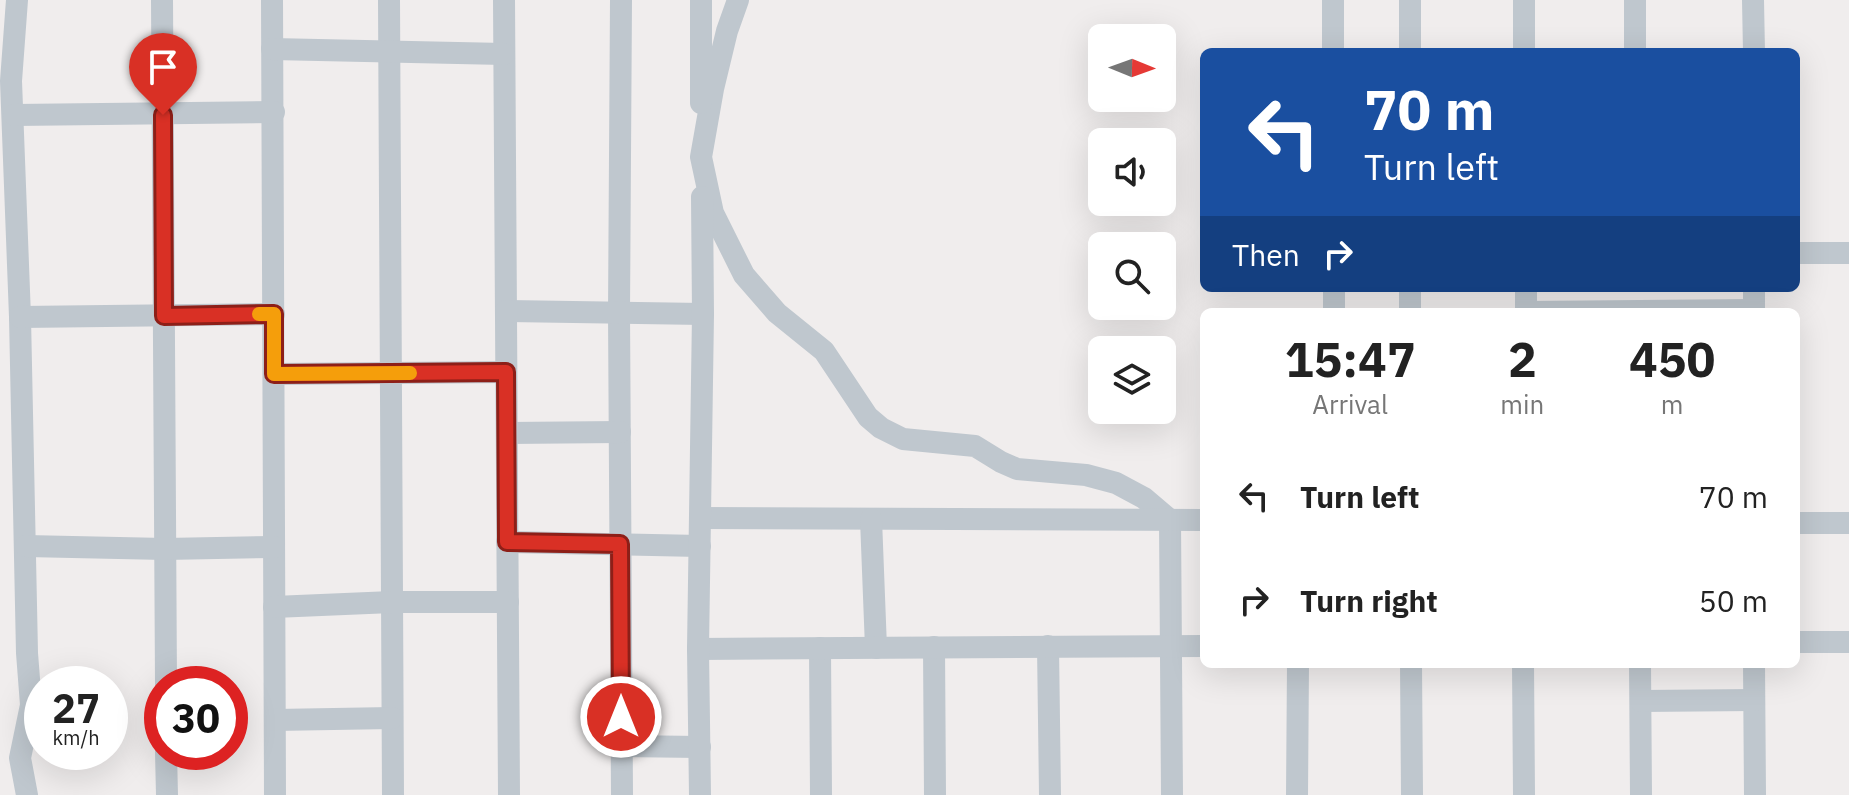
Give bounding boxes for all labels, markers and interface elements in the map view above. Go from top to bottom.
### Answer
north arrow [1088,24,1176,112]
map controls [1088,24,1176,424]
pin [129,33,197,115]
icon: arrive [141,45,185,89]
text: 70 m [1364,73,1494,145]
icon: left [1232,80,1336,184]
button: sound [1088,128,1176,216]
text: Turn left [1364,143,1499,190]
button: search [1088,232,1176,320]
icon: right [1316,232,1360,276]
text: Then [1232,235,1300,274]
text: 15:47 [1285,328,1416,390]
text: 2 [1508,328,1537,390]
text: 450 [1629,328,1715,390]
button: layers [1088,336,1176,424]
text: Arrival [1312,387,1388,421]
text: min [1500,387,1544,421]
text: m [1661,387,1683,421]
icon: left [1232,474,1276,518]
text: Turn left [1300,477,1419,516]
text: 70 m [1699,477,1768,516]
icon: right [1232,578,1276,622]
text: Turn right [1300,581,1438,620]
text: 50 m [1699,581,1768,620]
speed limit sign: 30 [144,666,248,770]
position arrow [579,675,663,759]
text: 27 [52,682,100,734]
text: km/h [52,724,100,751]

